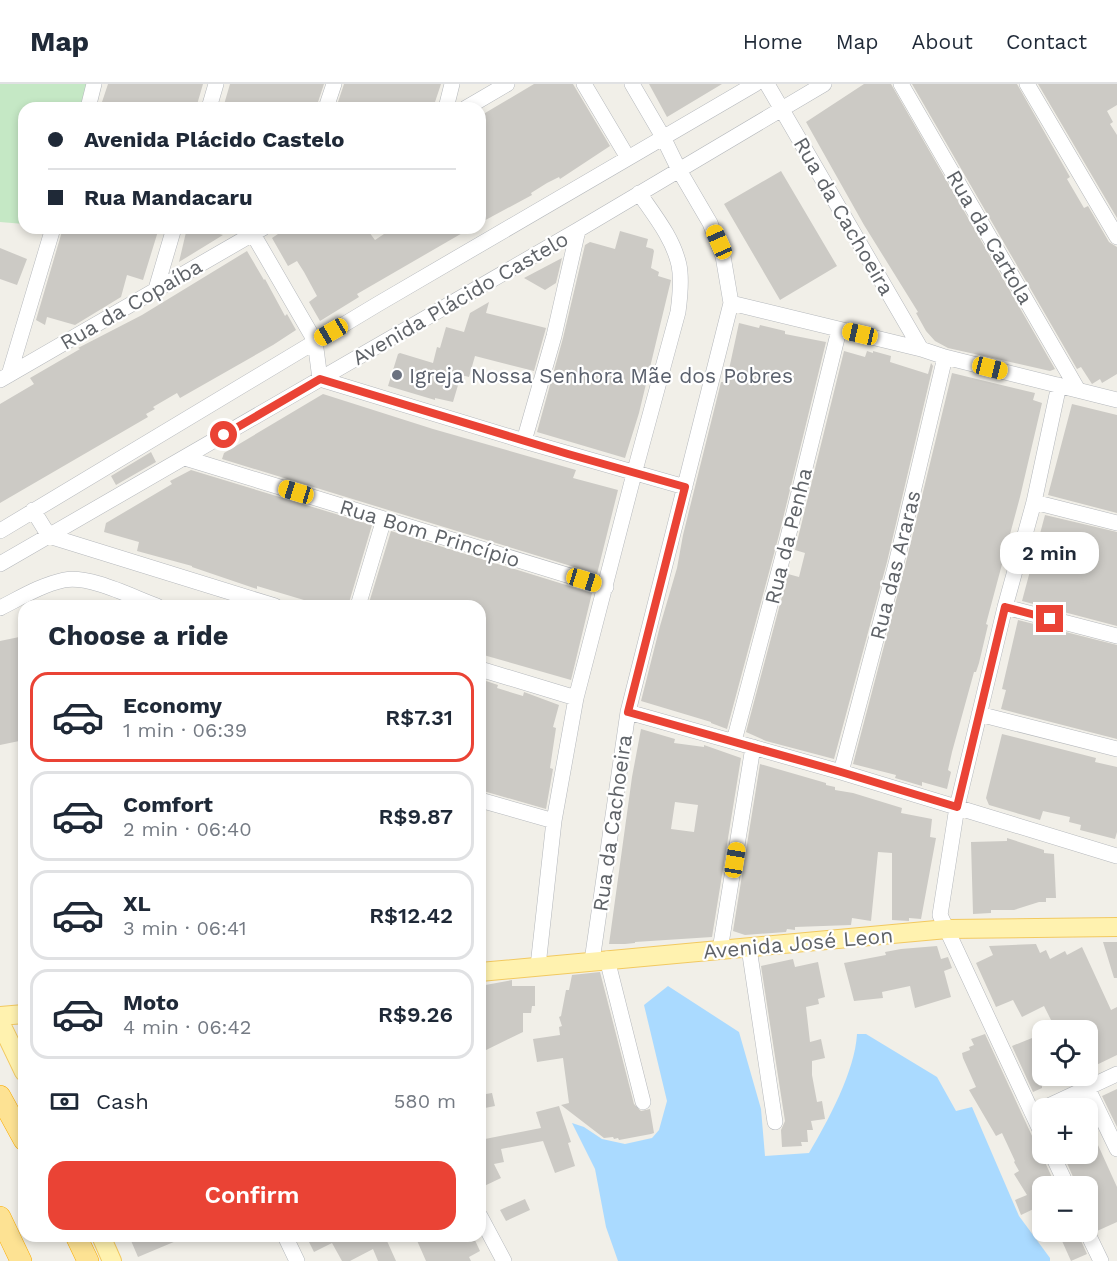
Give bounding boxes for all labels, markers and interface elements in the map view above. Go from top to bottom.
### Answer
text: Map [30,25,89,58]
text: Home [743,29,803,54]
text: Map [836,29,879,54]
text: About [912,29,973,54]
text: Contact [1006,29,1087,54]
text: Avenida Plácido Castelo [84,127,344,152]
street label: Rua da Cachoeira [789,132,900,300]
street label: Rua da Cartola [941,165,1039,309]
text: Rua Mandacaru [84,185,253,210]
car [703,222,735,262]
street label: Avenida Plácido Castelo [348,226,572,370]
street label: Rua da Copaíba [56,253,206,355]
car [311,315,351,349]
car [840,321,880,347]
car [970,355,1010,381]
place label: Igreja Nossa Senhora Mãe dos Pobres [409,363,793,388]
marker: Igreja Nossa Senhora Mãe dos Pobres [390,368,404,382]
route start [210,421,237,448]
street label: Rua da Penha [759,465,817,607]
car [276,478,316,506]
street label: Rua das Araras [864,488,926,642]
street label: Rua Bom Princípio [337,494,523,572]
callout: 2 min [1000,532,1100,574]
text: 2 min [1022,541,1077,565]
car [564,566,604,594]
route end [1036,605,1063,632]
text: Choose a ride [48,620,228,652]
icon: car [51,690,105,744]
text: Economy [123,693,222,718]
text: R$7.31 [385,705,453,730]
text: 1 min · 06:39 [123,718,247,742]
street label: Rua da Cachoeira [587,733,637,913]
icon: car [51,789,105,843]
text: Comfort [123,792,213,817]
text: R$9.87 [379,804,453,829]
text: 2 min · 06:40 [123,817,252,841]
car [723,841,747,879]
icon: car [51,888,105,942]
text: XL [123,891,151,916]
text: R$12.42 [369,903,453,928]
text: 3 min · 06:41 [123,916,247,940]
street label: Avenida José Leon [702,922,894,964]
icon: car [51,987,105,1041]
text: Moto [123,990,179,1015]
text: R$9.26 [378,1002,453,1027]
text: 4 min · 06:42 [123,1015,251,1039]
map controls [1032,1020,1098,1242]
button: locate [1032,1020,1098,1086]
icon: cash [48,1085,81,1118]
text: Cash [96,1089,149,1114]
text: 580 m [394,1089,456,1113]
button: + [1032,1098,1098,1164]
button: Confirm [48,1161,456,1230]
button: − [1032,1176,1098,1242]

